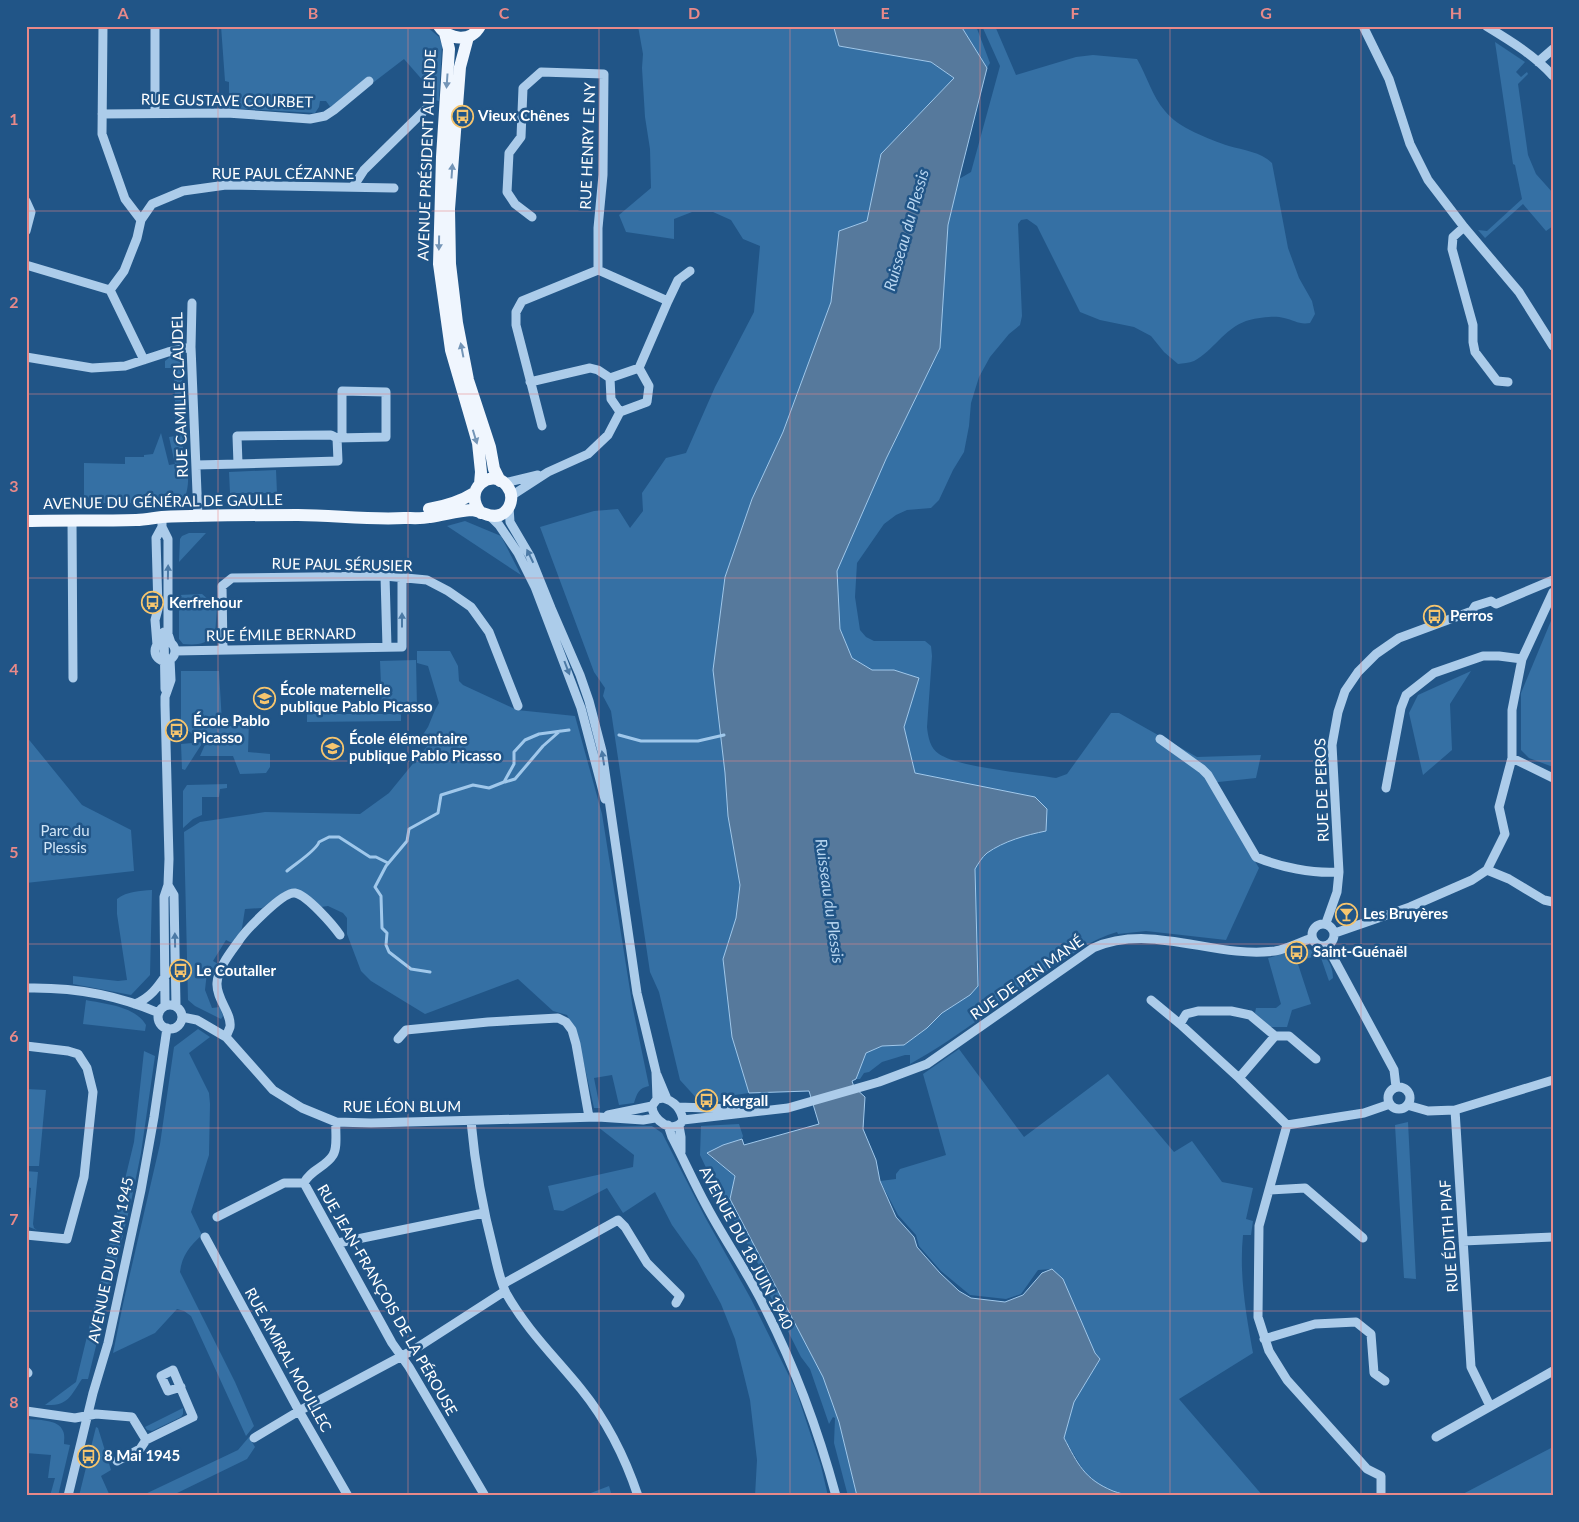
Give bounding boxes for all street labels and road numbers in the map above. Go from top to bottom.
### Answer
street label: AVENUE PRÉSIDENT ALLENDE [413,49,439,261]
street label: RUE HENRY LE NY [576,82,598,210]
street label: RUE GUSTAVE COURBET [141,89,313,111]
street label: RUE PAUL CÉZANNE [212,164,354,182]
street label: RUE CAMILLE CLAUDEL [167,312,191,478]
street label: AVENUE DU GÉNÉRAL DE GAULLE [43,490,283,512]
street label: RUE PAUL SÉRUSIER [272,554,413,574]
street label: RUE ÉMILE BERNARD [206,624,356,644]
street label: RUE DE PEROS [1310,738,1332,842]
street label: RUE DE PEN MANÉ [966,931,1086,1023]
street label: RUE LÉON BLUM [343,1097,461,1115]
street label: AVENUE DU 18 JUIN 1940 [696,1163,798,1332]
street label: AVENUE DU 8 MAI 1945 [84,1175,136,1344]
street label: RUE ÉDITH PIAF [1435,1179,1461,1293]
street label: RUE JEAN-FRANÇOIS DE LA PÉROUSE [314,1181,462,1418]
street label: RUE AMIRAL MOULLEC [242,1284,336,1435]

